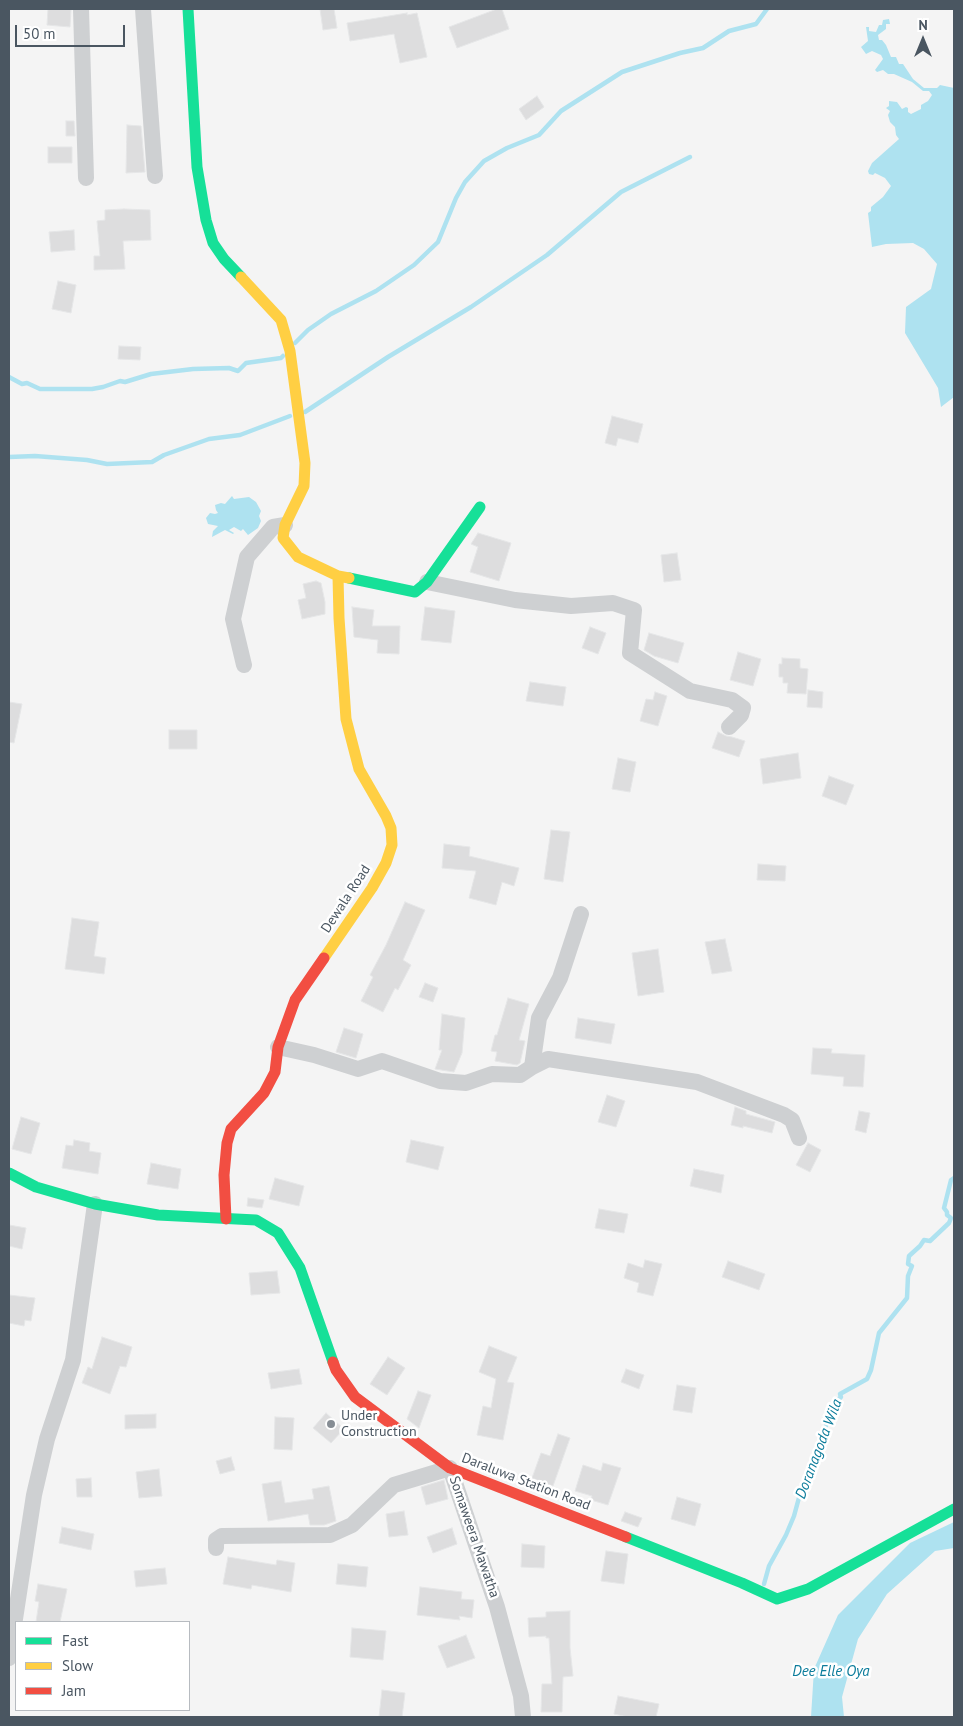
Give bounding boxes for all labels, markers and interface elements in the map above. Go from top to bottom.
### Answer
scale bar [18,15,128,47]
north arrow [898,15,948,65]
text: N [918,16,928,34]
text: 50 m [23,24,56,43]
street label: Dewala Road [318,862,374,936]
water label: Doranagoda Wila [792,1397,846,1501]
place label: Under Construction [341,1408,417,1440]
marker: Under Construction [325,1418,337,1430]
street label: Daraluwa Station Road [459,1450,593,1514]
street label: Somaweera Mawatha [445,1474,503,1600]
legend [15,1621,190,1711]
text: Fast [62,1631,89,1650]
text: Slow [62,1656,93,1675]
water label: Dee Elle Oya [792,1663,870,1681]
text: Jam [62,1681,86,1700]

